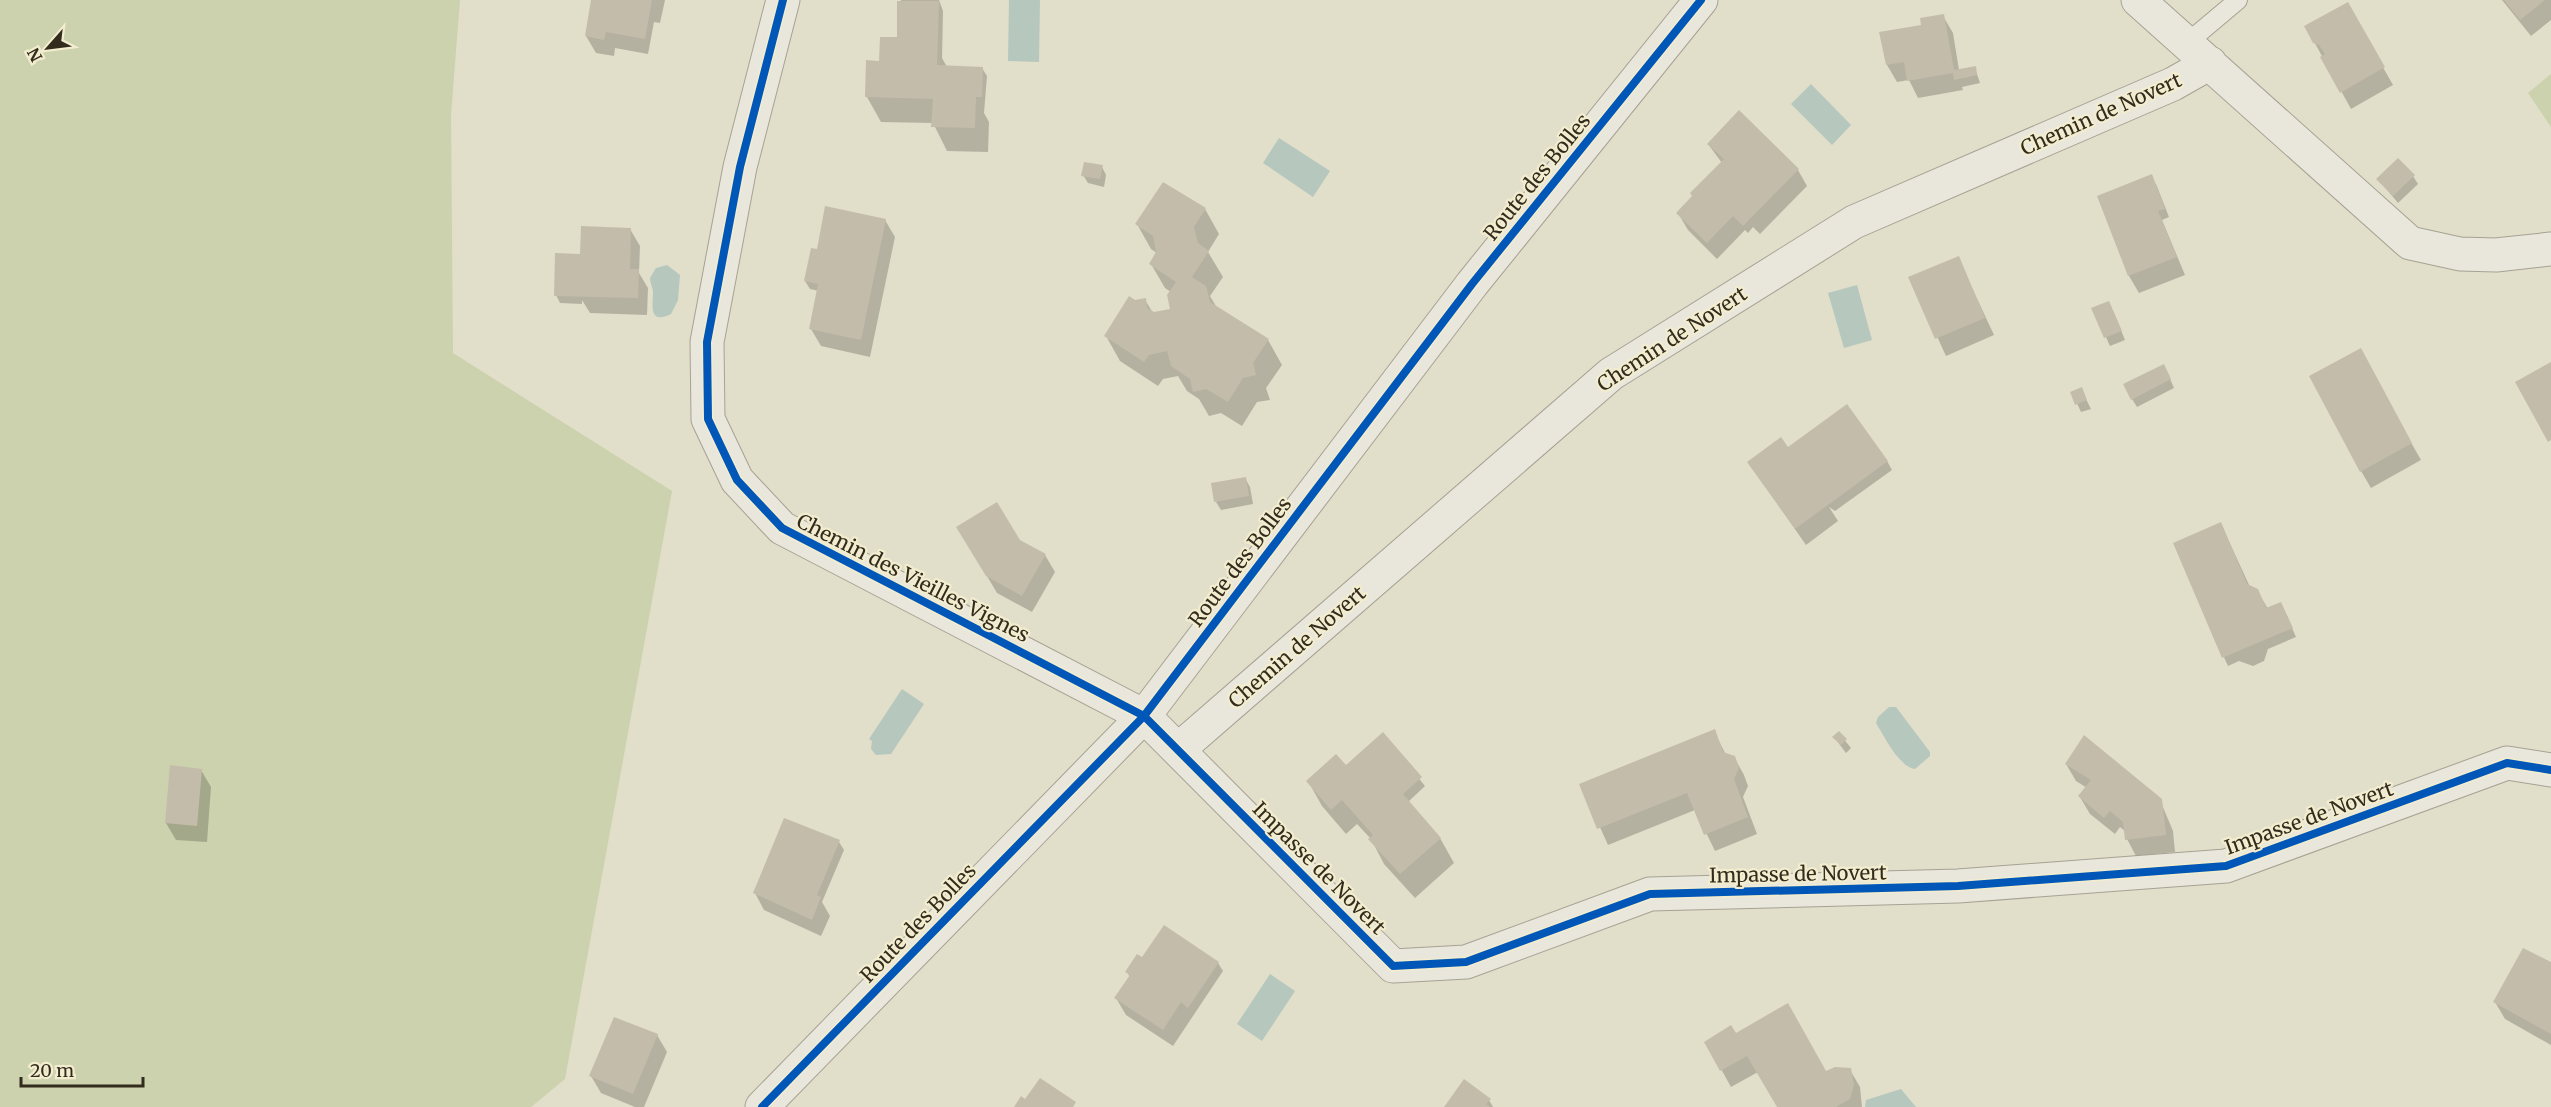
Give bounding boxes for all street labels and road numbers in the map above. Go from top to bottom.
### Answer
street label: Chemin de Novert [2016,67,2185,160]
street label: Route des Bolles [1478,108,1595,245]
street label: Chemin de Novert [1592,281,1752,396]
street label: Route des Bolles [1183,492,1297,631]
street label: Chemin des Vieilles Vignes [793,508,1034,647]
street label: Chemin de Novert [1223,580,1371,713]
street label: Impasse de Novert [2221,775,2397,860]
street label: Impasse de Novert [1248,796,1391,939]
street label: Route des Bolles [854,858,981,987]
street label: Impasse de Novert [1709,859,1887,888]

